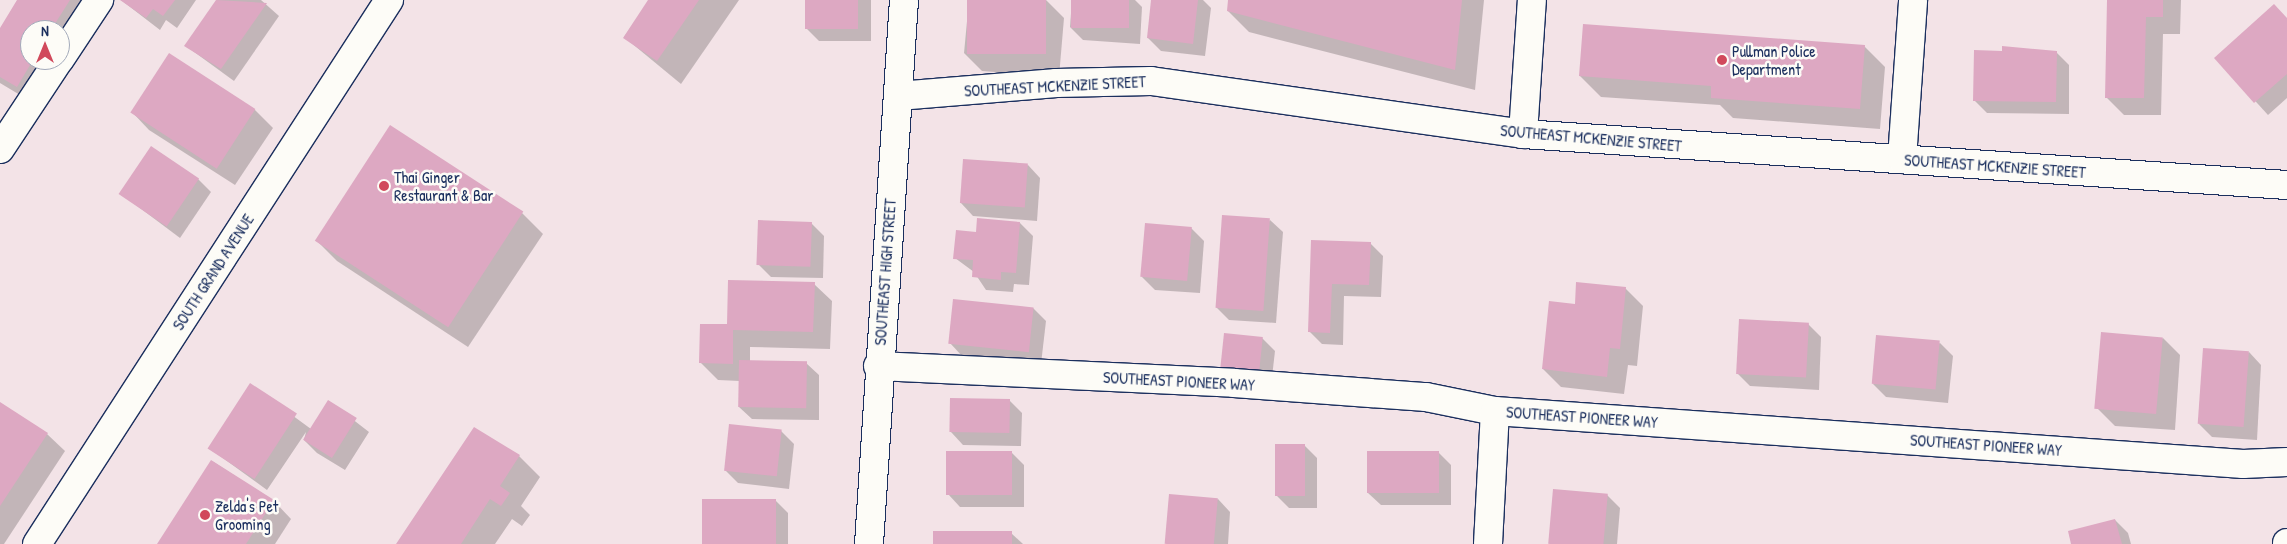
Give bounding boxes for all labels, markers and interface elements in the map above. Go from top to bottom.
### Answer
north arrow [20,20,70,70]
text: N [41,21,49,40]
place label: Pullman Police Department [1732,41,1816,79]
marker: Pullman Police Department [1716,54,1728,66]
street label: SOUTHEAST MCKENZIE STREET [964,72,1146,100]
street label: SOUTHEAST MCKENZIE STREET [1500,121,1682,155]
street label: SOUTHEAST MCKENZIE STREET [1904,150,2086,182]
place label: Thai Ginger Restaurant & Bar [394,167,494,205]
marker: Thai Ginger Restaurant & Bar [378,180,390,192]
street label: SOUTHEAST HIGH STREET [870,198,900,346]
street label: SOUTH GRAND AVENUE [168,210,258,334]
street label: SOUTHEAST PIONEER WAY [1103,367,1255,395]
street label: SOUTHEAST PIONEER WAY [1505,402,1659,432]
street label: SOUTHEAST PIONEER WAY [1909,430,2063,460]
place label: Zelda's Pet Grooming [215,496,278,534]
marker: Zelda's Pet Grooming [199,509,211,521]

